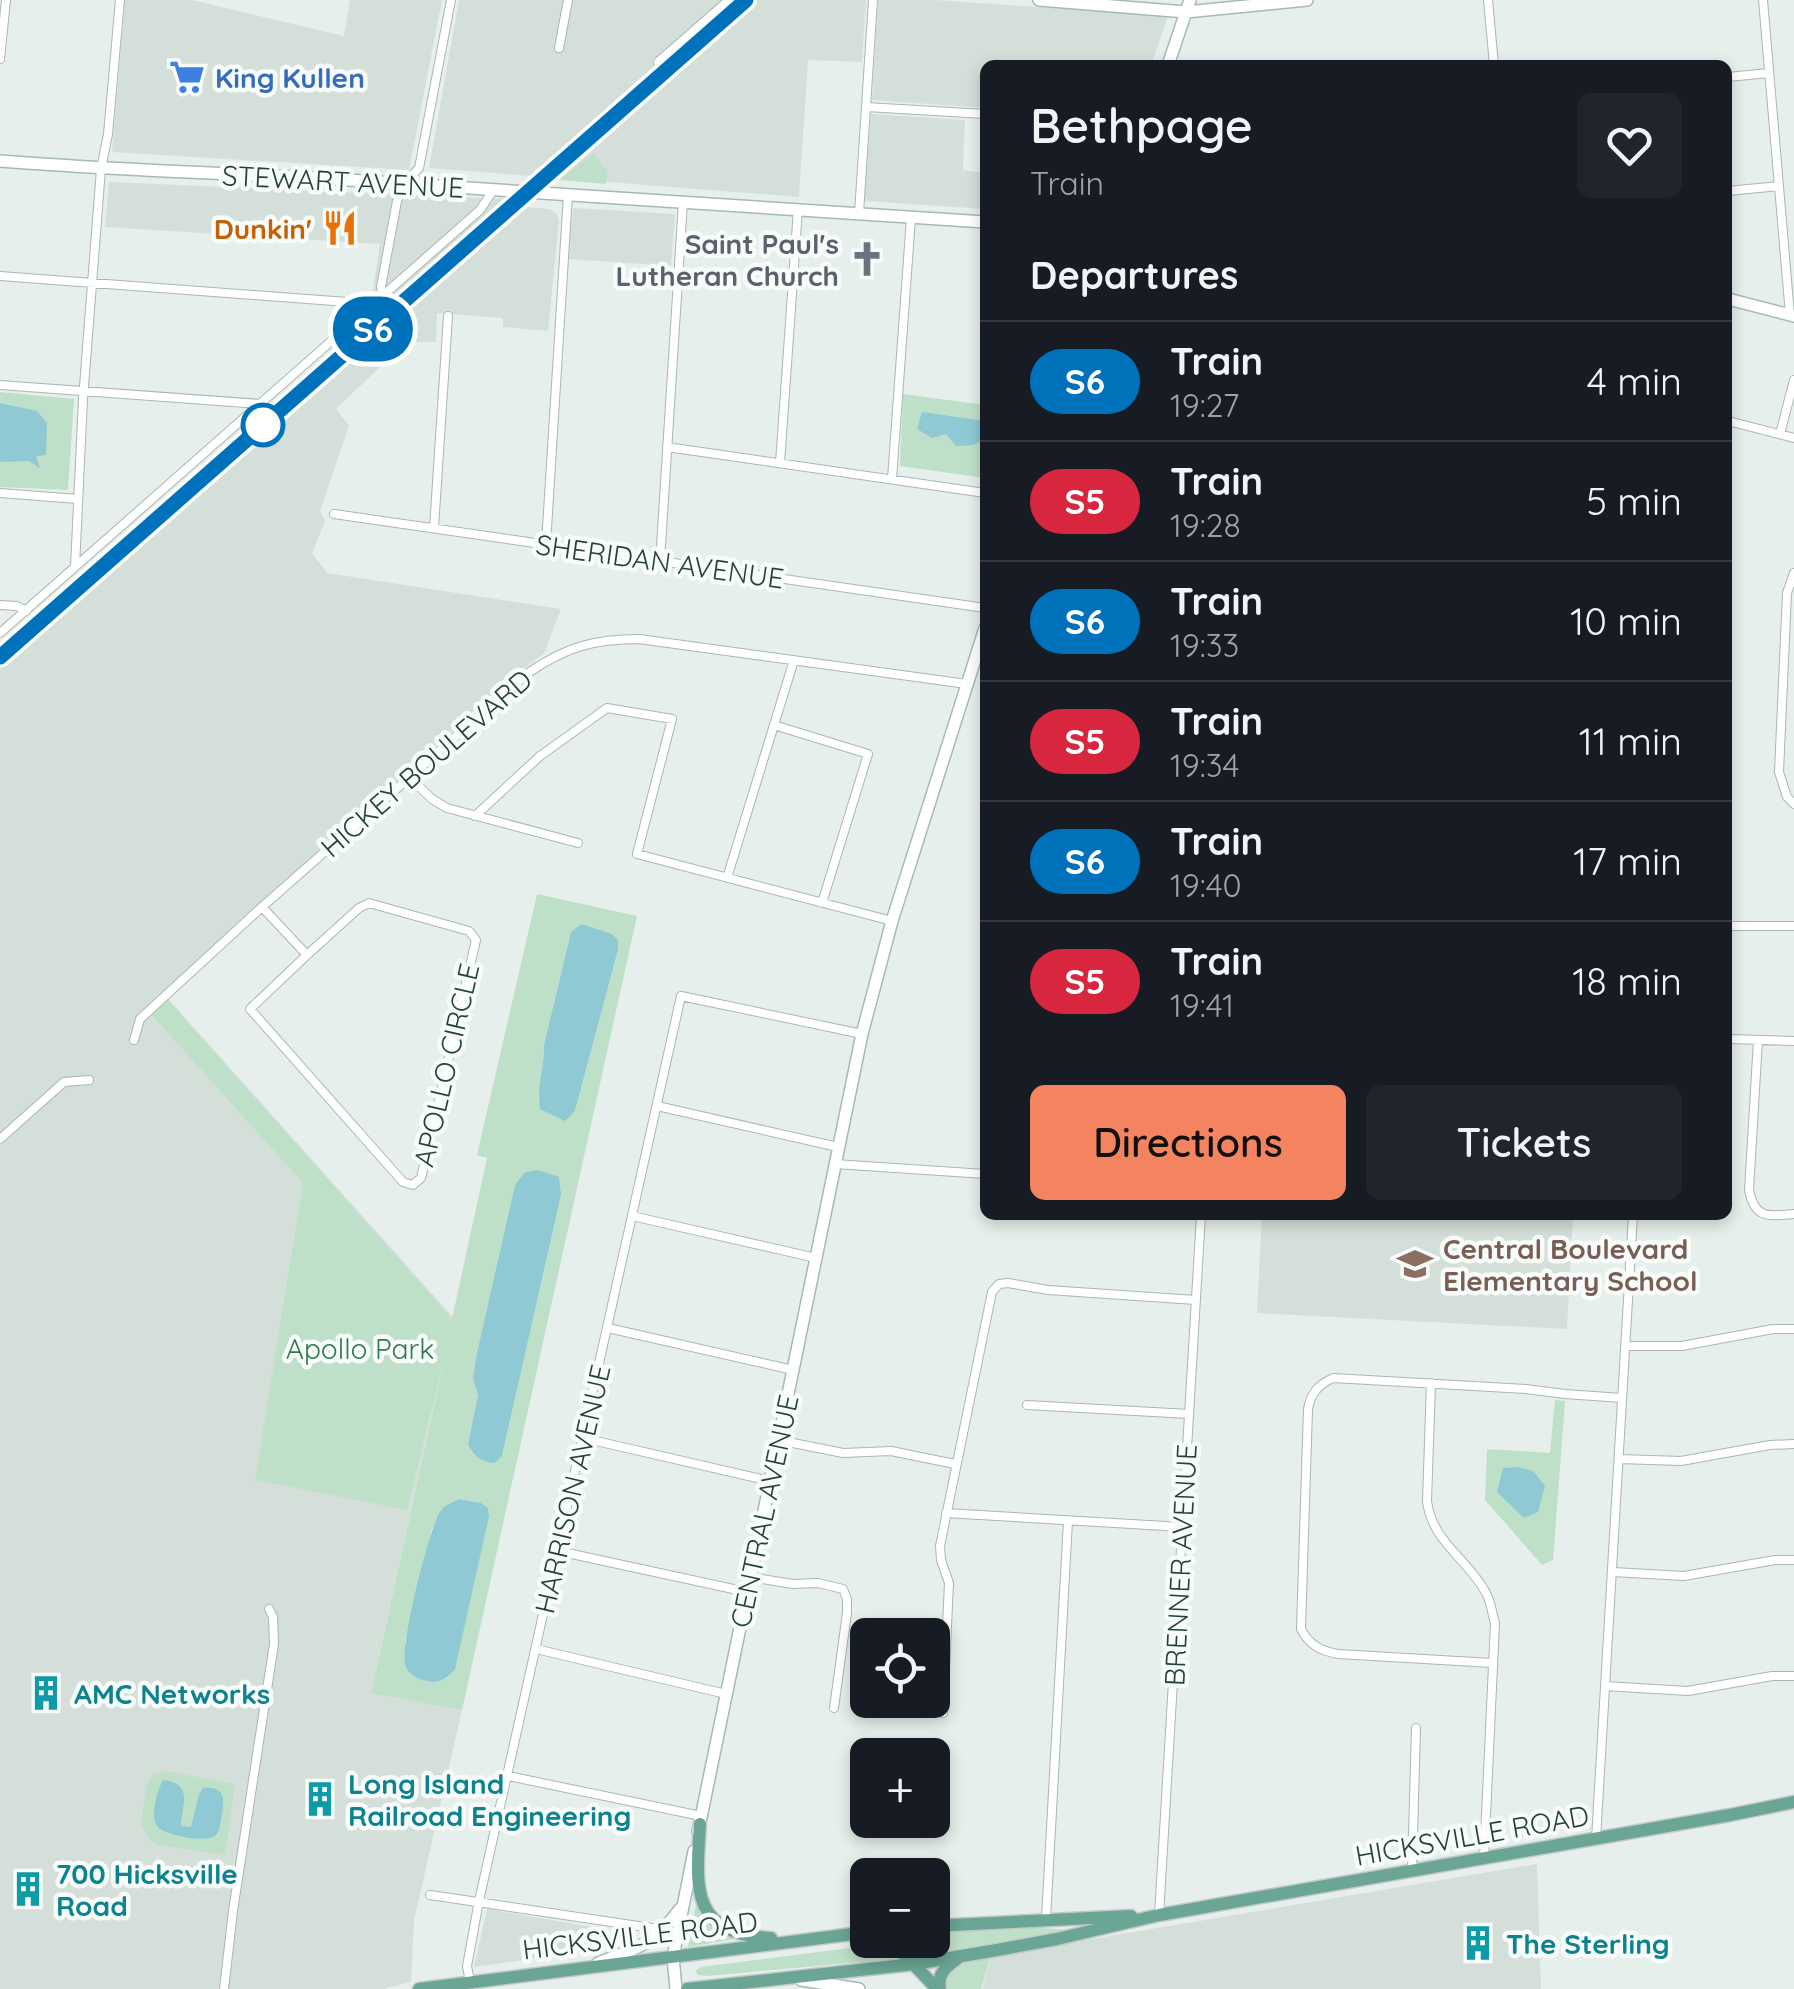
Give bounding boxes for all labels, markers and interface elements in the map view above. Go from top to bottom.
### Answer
supermarket icon: King Kullen [168,58,206,96]
place label: King Kullen [215,60,365,95]
button: heart [1577,93,1682,198]
text: Bethpage [1030,95,1253,155]
street label: STEWART AVENUE [221,157,465,205]
text: Train [1030,163,1104,203]
restaurant icon: Dunkin' [321,209,359,247]
place label: Dunkin' [214,211,312,246]
place label: Saint Paul's Lutheran Church [616,226,839,293]
church icon: Saint Paul's Lutheran Church [848,240,886,278]
text: Departures [1030,251,1238,299]
line badge: S6 [328,296,418,362]
text: S6 [353,307,393,351]
text: Train [1170,337,1263,385]
text: 4 min [1587,357,1682,405]
text: S6 [1065,359,1105,403]
text: 19:27 [1170,385,1239,425]
unlabelled marker [242,404,284,446]
text: Train [1170,457,1263,505]
text: 5 min [1586,477,1682,525]
text: S5 [1064,479,1106,523]
text: 19:28 [1170,505,1241,545]
street label: SHERIDAN AVENUE [534,526,786,596]
text: Train [1170,577,1263,625]
text: 10 min [1570,597,1682,645]
text: S6 [1065,599,1105,643]
text: 19:33 [1170,625,1239,665]
street label: HICKEY BOULEVARD [313,662,539,864]
text: Train [1170,697,1263,745]
text: 11 min [1579,717,1682,765]
text: S5 [1064,719,1106,763]
text: 19:34 [1170,745,1239,785]
text: Train [1170,817,1263,865]
text: 17 min [1573,837,1682,885]
text: S6 [1065,839,1105,883]
text: 19:40 [1170,865,1242,905]
text: Train [1170,937,1263,985]
text: 18 min [1572,957,1682,1005]
text: S5 [1064,959,1106,1003]
street label: APOLLO CIRCLE [406,960,486,1170]
text: 19:41 [1170,985,1234,1025]
button: Directions [1030,1085,1346,1200]
button: Tickets [1366,1085,1682,1200]
place label: Central Boulevard Elementary School [1443,1231,1698,1298]
school or university icon: Central Boulevard Elementary School [1396,1245,1434,1283]
park label: Apollo Park [286,1331,434,1366]
street label: HARRISON AVENUE [526,1361,618,1617]
street label: CENTRAL AVENUE [722,1391,806,1631]
street label: BRENNER AVENUE [1156,1443,1204,1687]
map controls [850,1618,950,1958]
button: locate [850,1618,950,1718]
building icon: AMC Networks [27,1674,65,1712]
place label: AMC Networks [74,1676,270,1711]
button: + [850,1738,950,1838]
place label: Long Island Railroad Engineering [348,1766,631,1833]
building icon: Long Island Railroad Engineering [301,1780,339,1818]
street label: HICKSVILLE ROAD [1352,1797,1592,1873]
place label: 700 Hicksville Road [56,1856,238,1923]
button: − [850,1858,950,1958]
building icon: 700 Hicksville Road [9,1870,47,1908]
street label: HICKSVILLE ROAD [520,1903,760,1967]
building icon: The Sterling [1459,1924,1497,1962]
place label: The Sterling [1506,1926,1670,1961]

